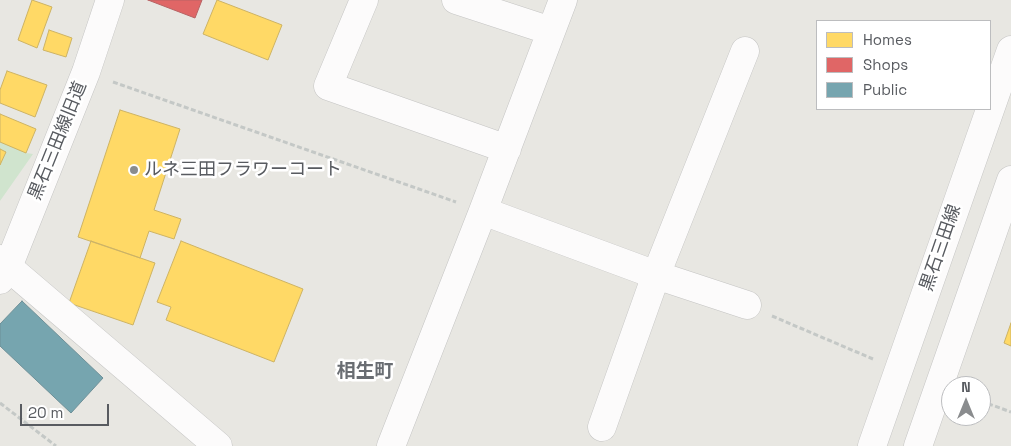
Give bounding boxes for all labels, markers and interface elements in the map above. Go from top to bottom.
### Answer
legend [816,20,991,110]
text: Homes [863,30,912,49]
text: Shops [863,55,908,74]
street label: 黒石三田線旧道 [24,79,92,203]
text: Public [863,80,907,99]
place label: ルネ三田フラワーコート [144,159,342,181]
marker: ルネ三田フラワーコート [128,164,140,176]
street label: 黒石三田線 [916,202,966,294]
district label: 相生町 [337,361,393,383]
north arrow [941,376,991,426]
text: N [961,378,971,396]
scale bar [22,394,111,426]
text: 20 m [28,403,63,422]

